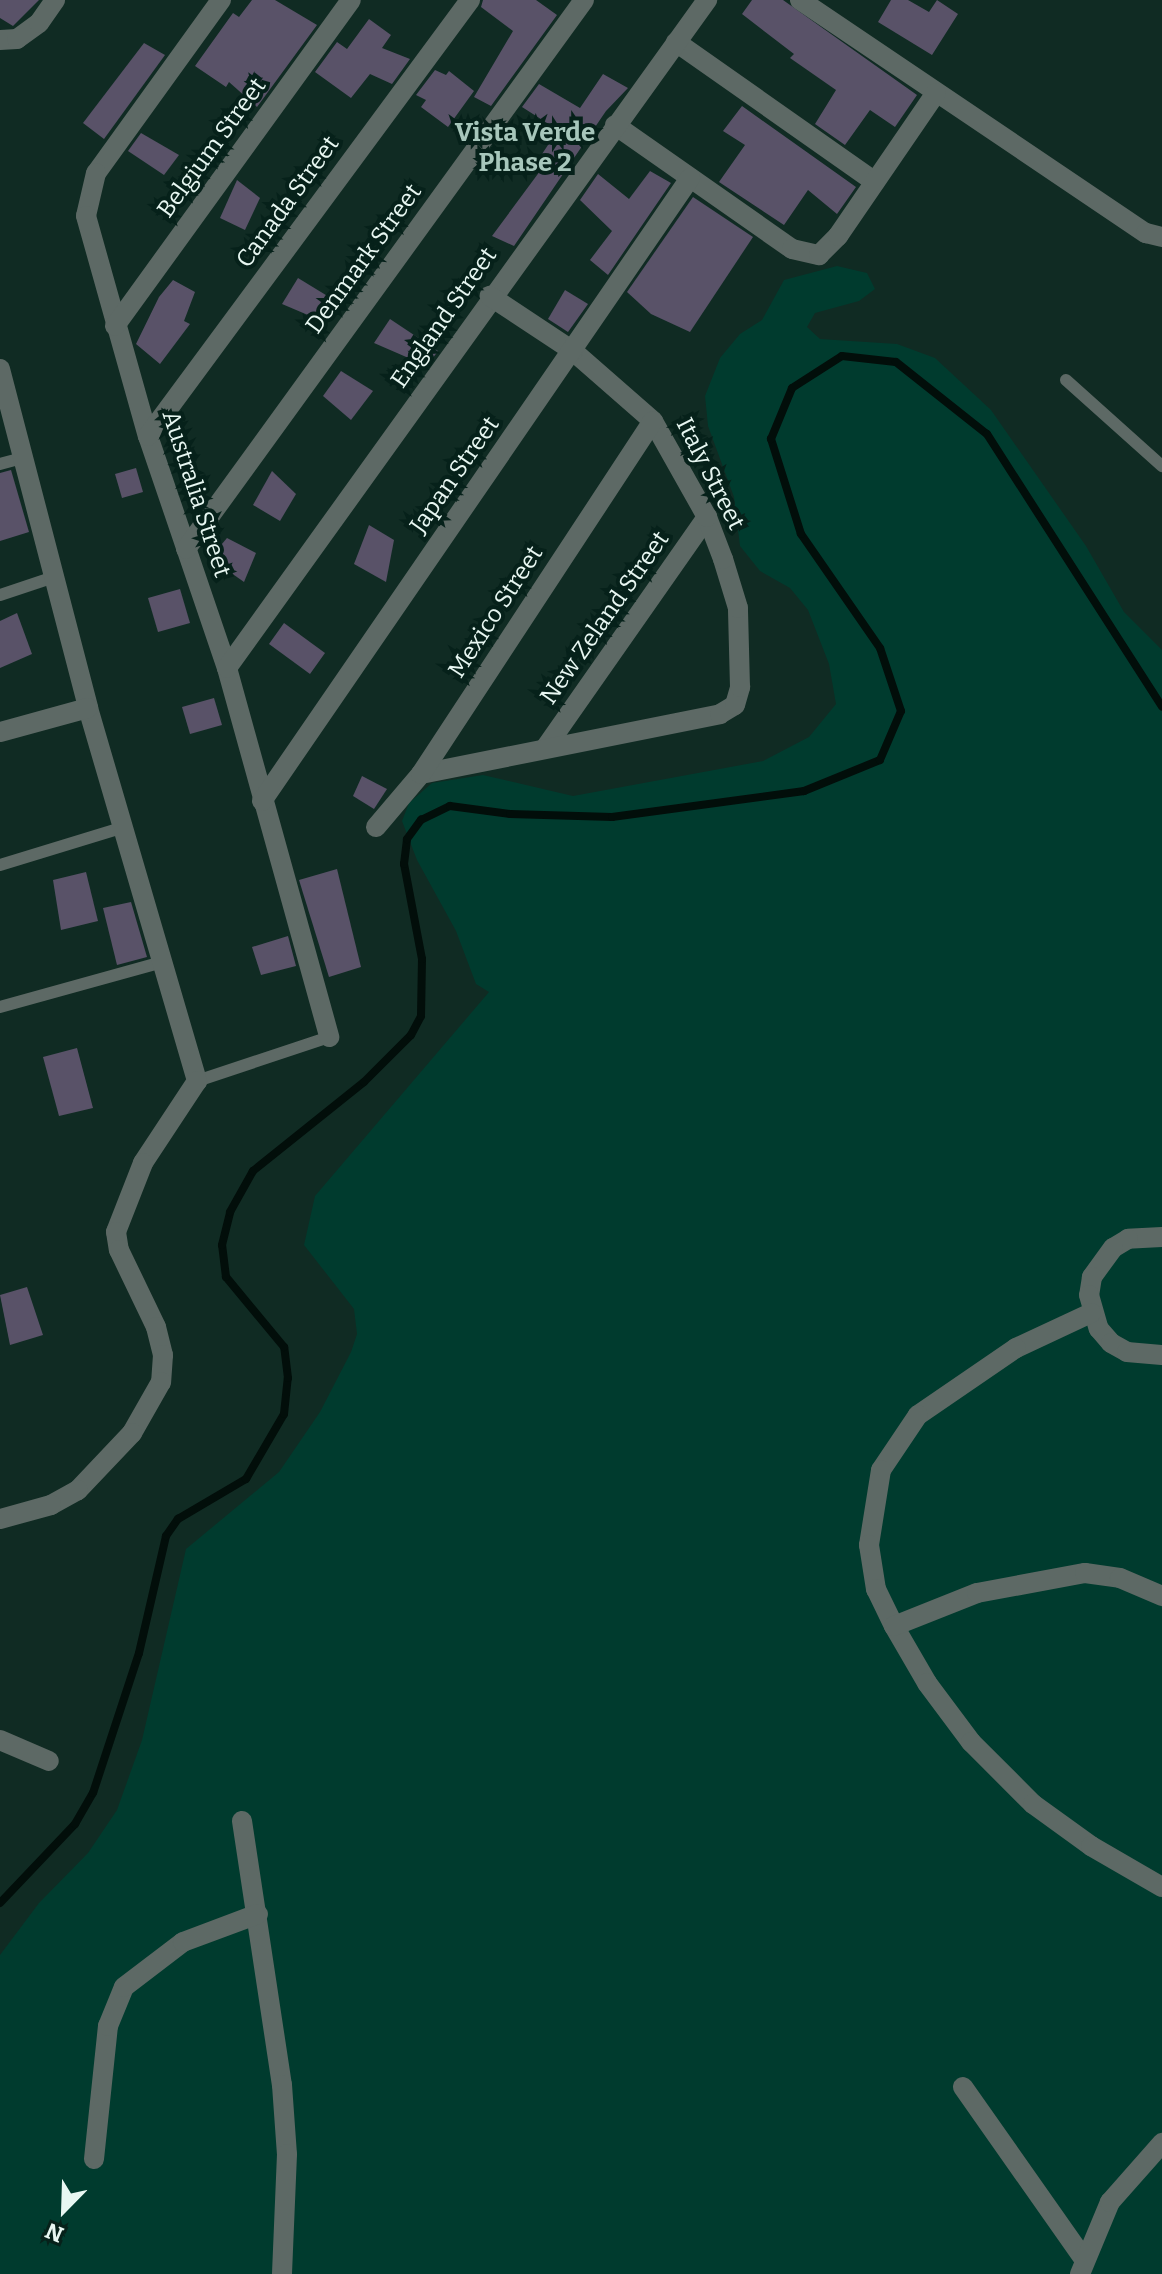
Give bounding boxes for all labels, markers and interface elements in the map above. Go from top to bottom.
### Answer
street label: Belgium Street [152,72,272,224]
district label: Vista Verde Phase 2 [455,117,595,178]
street label: Canada Street [230,130,346,274]
street label: Denmark Street [300,179,428,339]
street label: England Street [385,242,503,394]
street label: Australia Street [155,407,237,581]
street label: Japan Street [404,411,506,539]
street label: Italy Street [670,413,750,535]
street label: New Zeland Street [535,526,675,710]
street label: Mexico Street [443,541,549,683]
north arrow [24,2170,104,2250]
text: N [41,2217,68,2248]

